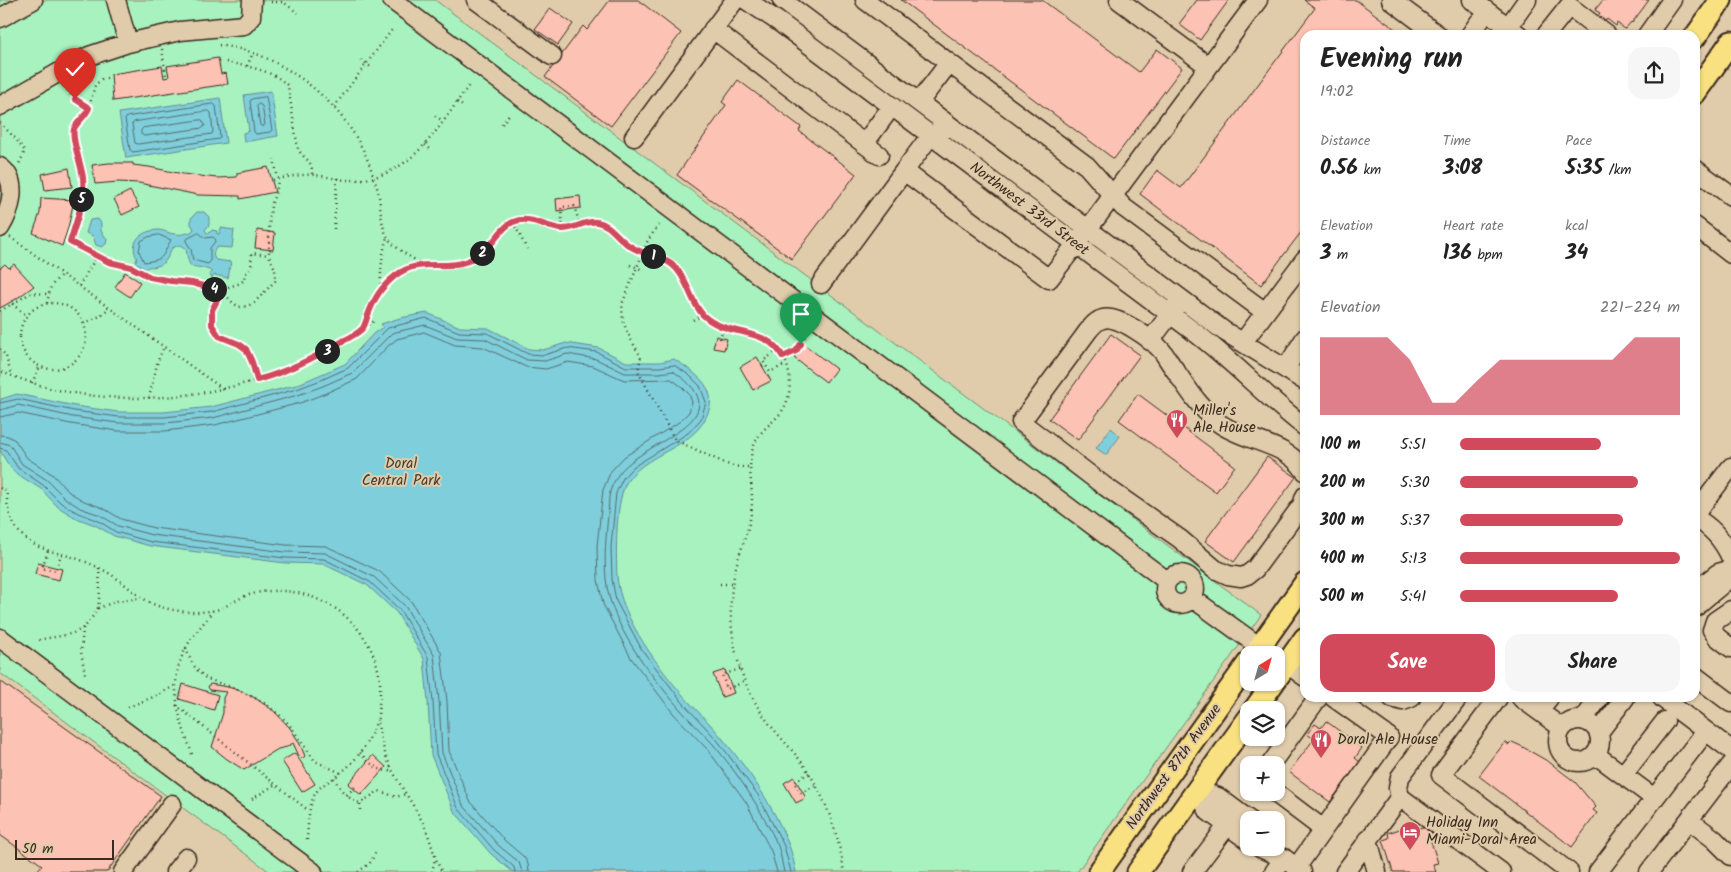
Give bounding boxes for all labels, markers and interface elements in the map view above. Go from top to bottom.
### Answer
text: Evening run [1320,37,1463,82]
button: share [1628,47,1680,99]
pin [54,48,96,99]
icon: check [61,55,89,83]
text: 19:02 [1320,79,1354,104]
text: Distance [1320,130,1370,152]
text: Time [1443,130,1471,152]
text: Pace [1565,130,1592,152]
text: 0.56 [1320,152,1358,185]
text: 3:08 [1443,152,1482,185]
text: 5:35 [1565,152,1603,185]
street label: Northwest 33rd Street [964,156,1094,262]
text: km [1358,159,1381,181]
text: /km [1603,159,1632,181]
pin: 5 [68,186,94,212]
text: 5 [78,188,85,210]
text: Elevation [1320,215,1373,237]
text: Heart rate [1443,215,1504,237]
text: kcal [1565,215,1588,237]
text: 3 [1320,237,1332,270]
text: 136 [1443,237,1472,270]
text: 34 [1565,237,1588,270]
pin: 2 [470,240,494,266]
text: 2 [478,242,487,264]
pin: 1 [640,244,666,268]
text: m [1332,244,1348,266]
text: bpm [1472,244,1503,266]
text: 1 [651,245,656,267]
pin: 4 [202,276,226,302]
text: 4 [211,278,218,300]
pin [780,293,822,344]
text: Elevation [1320,295,1381,320]
text: 221–224 m [1600,295,1680,320]
icon: arrive [787,300,815,328]
pin: 3 [314,338,340,364]
text: 3 [324,340,331,362]
place label: Miller's Ale House [1193,399,1256,440]
restaurant icon: Miller's Ale House [1165,408,1189,439]
text: 100 m [1320,432,1361,457]
text: 5:51 [1400,432,1426,457]
park label: Doral Central Park [362,452,441,493]
text: 200 m [1320,470,1365,495]
text: 5:30 [1400,470,1430,495]
text: 300 m [1320,508,1364,533]
text: 5:37 [1400,508,1429,533]
text: 400 m [1320,546,1364,571]
text: 5:13 [1400,546,1427,571]
text: 500 m [1320,584,1364,609]
text: 5:41 [1400,584,1426,609]
button: Save [1320,634,1495,692]
button: Share [1505,634,1680,692]
north arrow [1240,646,1285,691]
map controls [1240,646,1285,856]
street label: Northwest 87th Avenue [1120,699,1228,835]
button: layers [1240,701,1285,746]
restaurant icon: Doral Ale House [1309,728,1333,759]
place label: Doral Ale House [1337,728,1438,752]
button: + [1240,756,1285,801]
button: − [1240,811,1285,856]
place label: Holiday Inn Miami-Doral Area [1426,811,1537,852]
hotel icon: Holiday Inn Miami-Doral Area [1398,820,1422,851]
scale bar [15,837,114,860]
text: 50 m [22,838,53,860]

